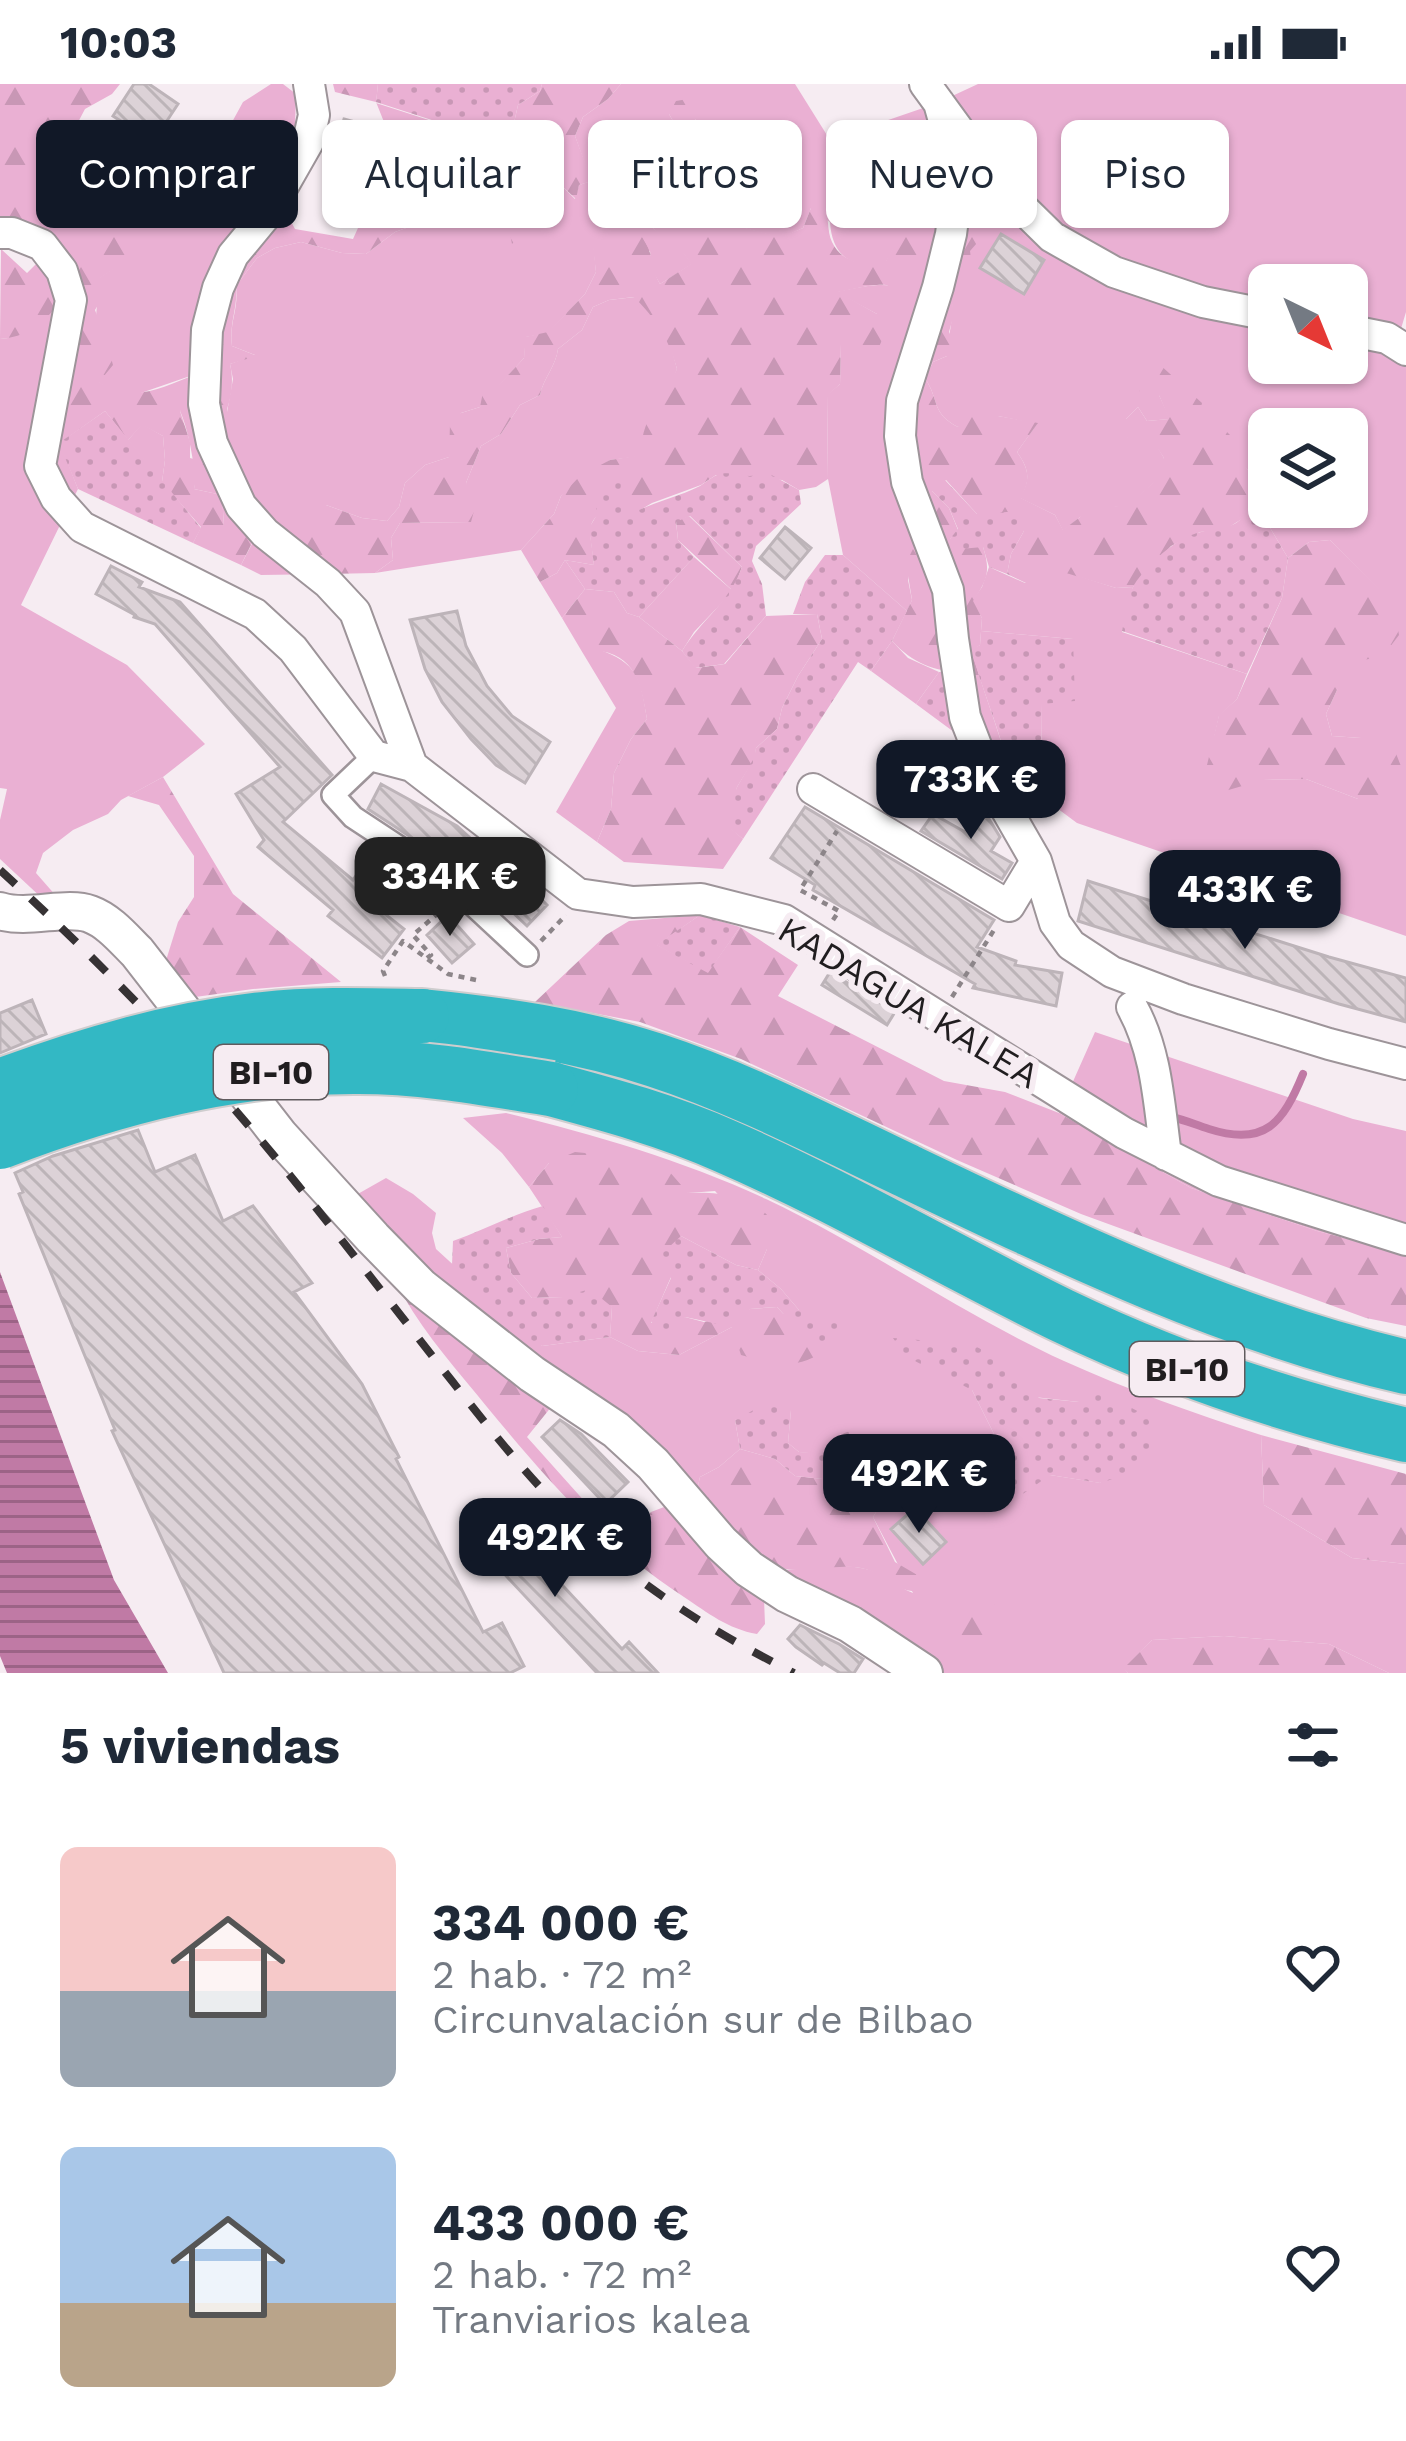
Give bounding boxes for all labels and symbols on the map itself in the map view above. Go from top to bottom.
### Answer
north arrow [1248,264,1368,384]
pin: 733K € [873,740,1069,842]
pin: 334K € [352,837,548,939]
pin: 433K € [1147,850,1343,952]
street label: KADAGUA KALEA [771,909,1046,1097]
road number: BI-10 [214,1045,328,1099]
road number: BI-10 [1130,1342,1244,1396]
pin: 492K € [821,1434,1017,1536]
pin: 492K € [457,1498,653,1600]

